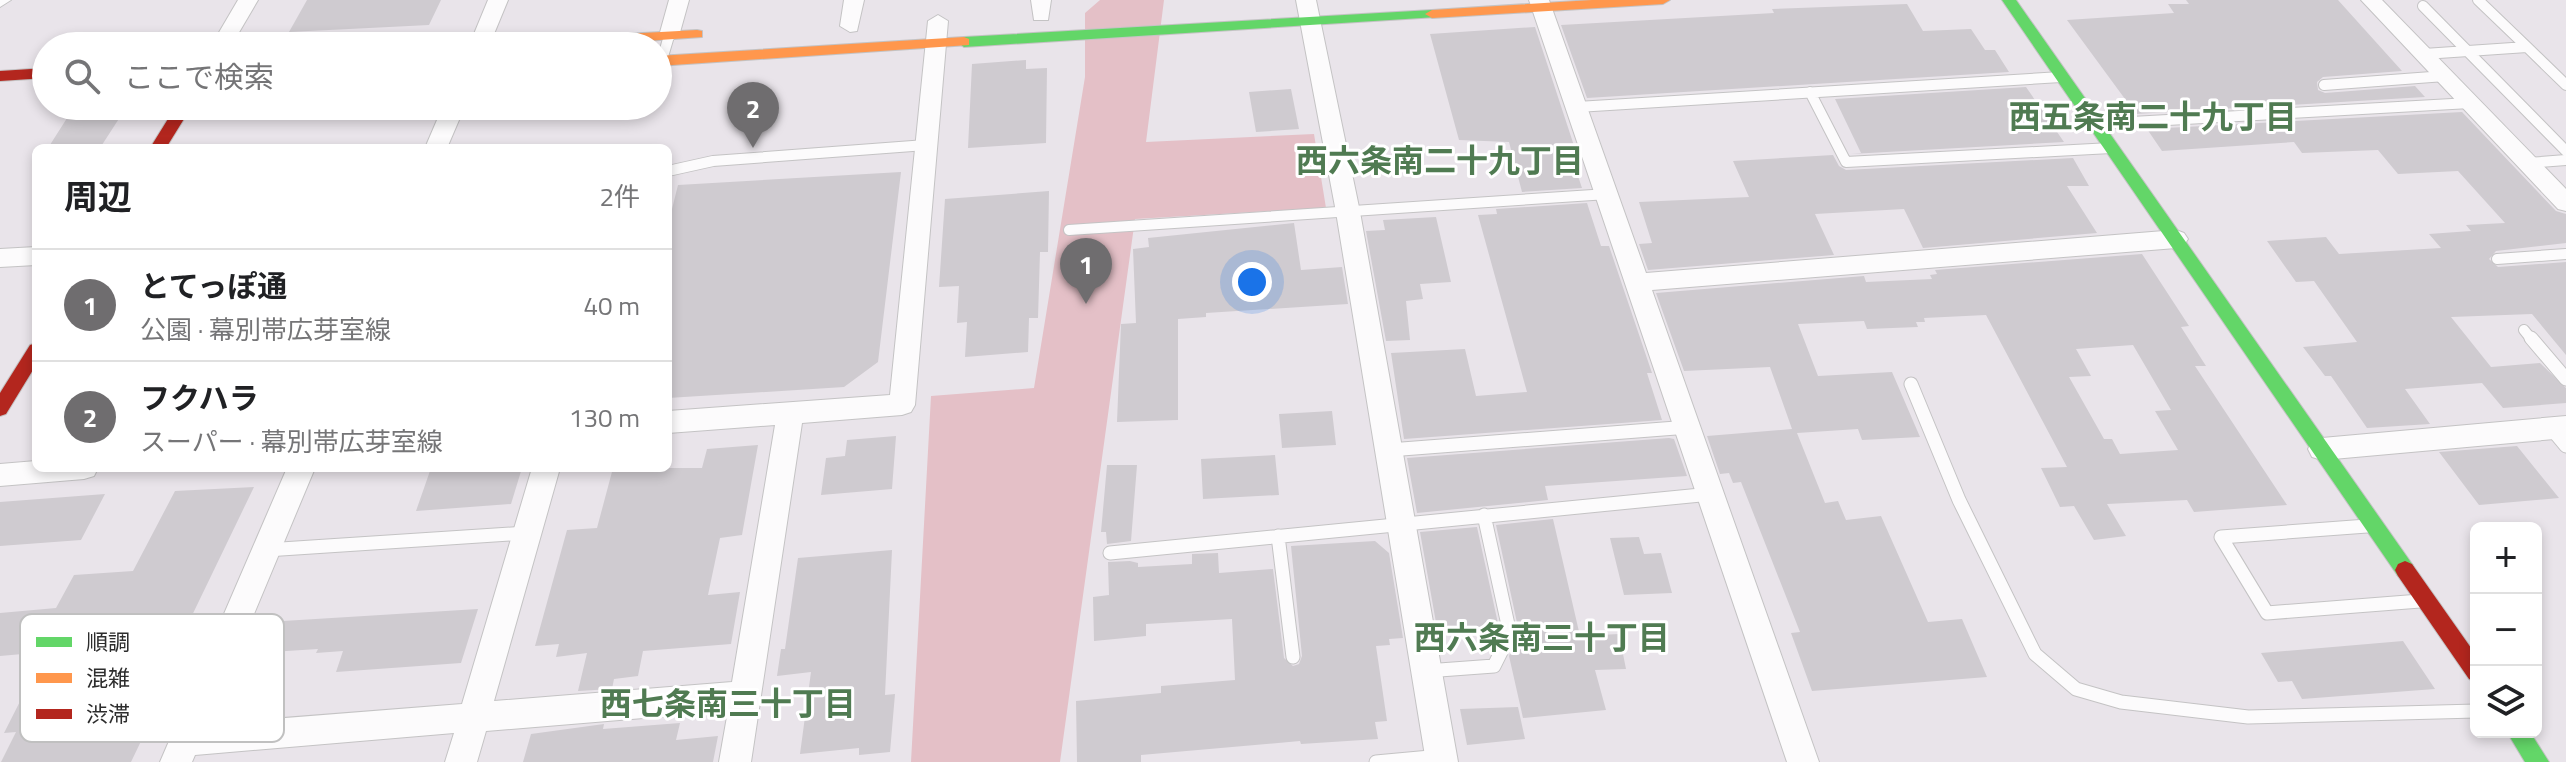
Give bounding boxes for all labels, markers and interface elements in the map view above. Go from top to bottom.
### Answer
search box [32,32,672,120]
icon: search [60,54,104,98]
text: ここで検索 [124,54,274,100]
pin: 2 [727,82,779,148]
district label: 西五条南二十九丁目 [2009,92,2297,140]
district label: 西六条南二十九丁目 [1296,136,1584,184]
text: 周辺 [64,170,132,222]
text: 2件 [599,177,640,216]
pin: 1 [1060,238,1112,304]
your location [1232,262,1272,302]
text: とてっぽ通 [140,263,287,309]
text: 1 [83,286,97,325]
text: 40 m [583,286,640,325]
text: 公園 · 幕別帯広芽室線 [140,310,391,349]
text: フクハラ [140,375,259,421]
text: 2 [83,398,97,437]
text: 130 m [569,398,640,437]
text: スーパー · 幕別帯広芽室線 [140,422,443,461]
map controls [2470,522,2542,738]
button: + [2470,522,2542,594]
button: − [2470,594,2542,666]
district label: 西六条南三十丁目 [1414,613,1670,661]
legend [20,614,284,742]
text: 順調 [86,625,130,659]
text: 混雑 [86,661,130,695]
button: layers [2470,666,2542,738]
district label: 西七条南三十丁目 [600,679,856,727]
text: 渋滞 [86,697,130,731]

